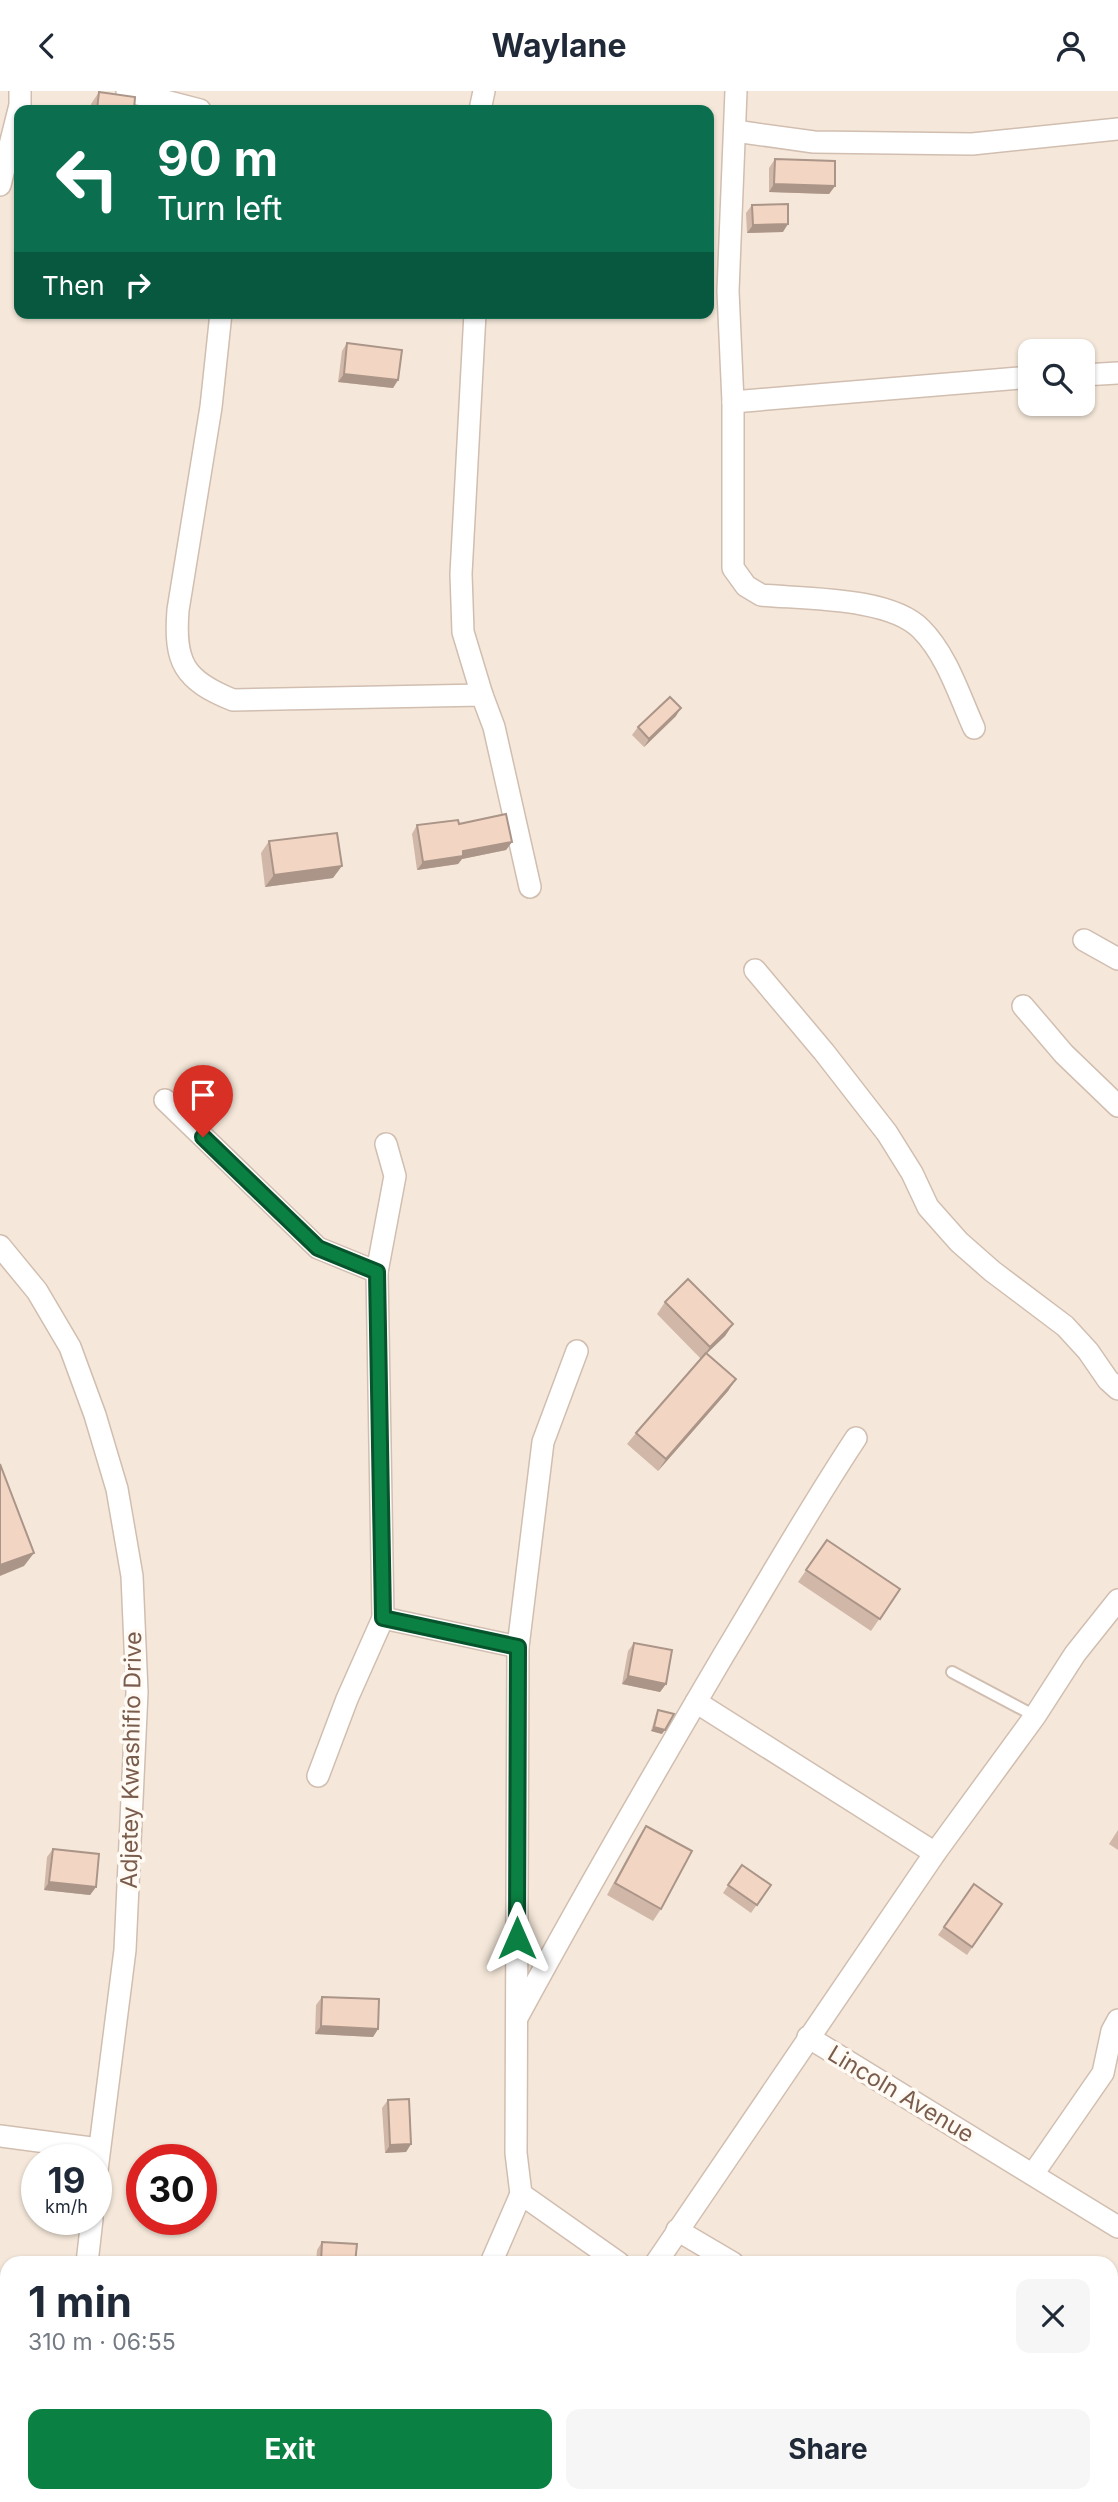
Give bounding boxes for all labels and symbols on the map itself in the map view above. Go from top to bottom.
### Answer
pin [173,1065,233,1137]
street label: Adjetey Kwashifio Drive [115,1631,147,1889]
position arrow [480,1901,554,1975]
street label: Lincoln Avenue [823,2039,979,2149]
speed limit sign: 30 [126,2144,217,2235]

